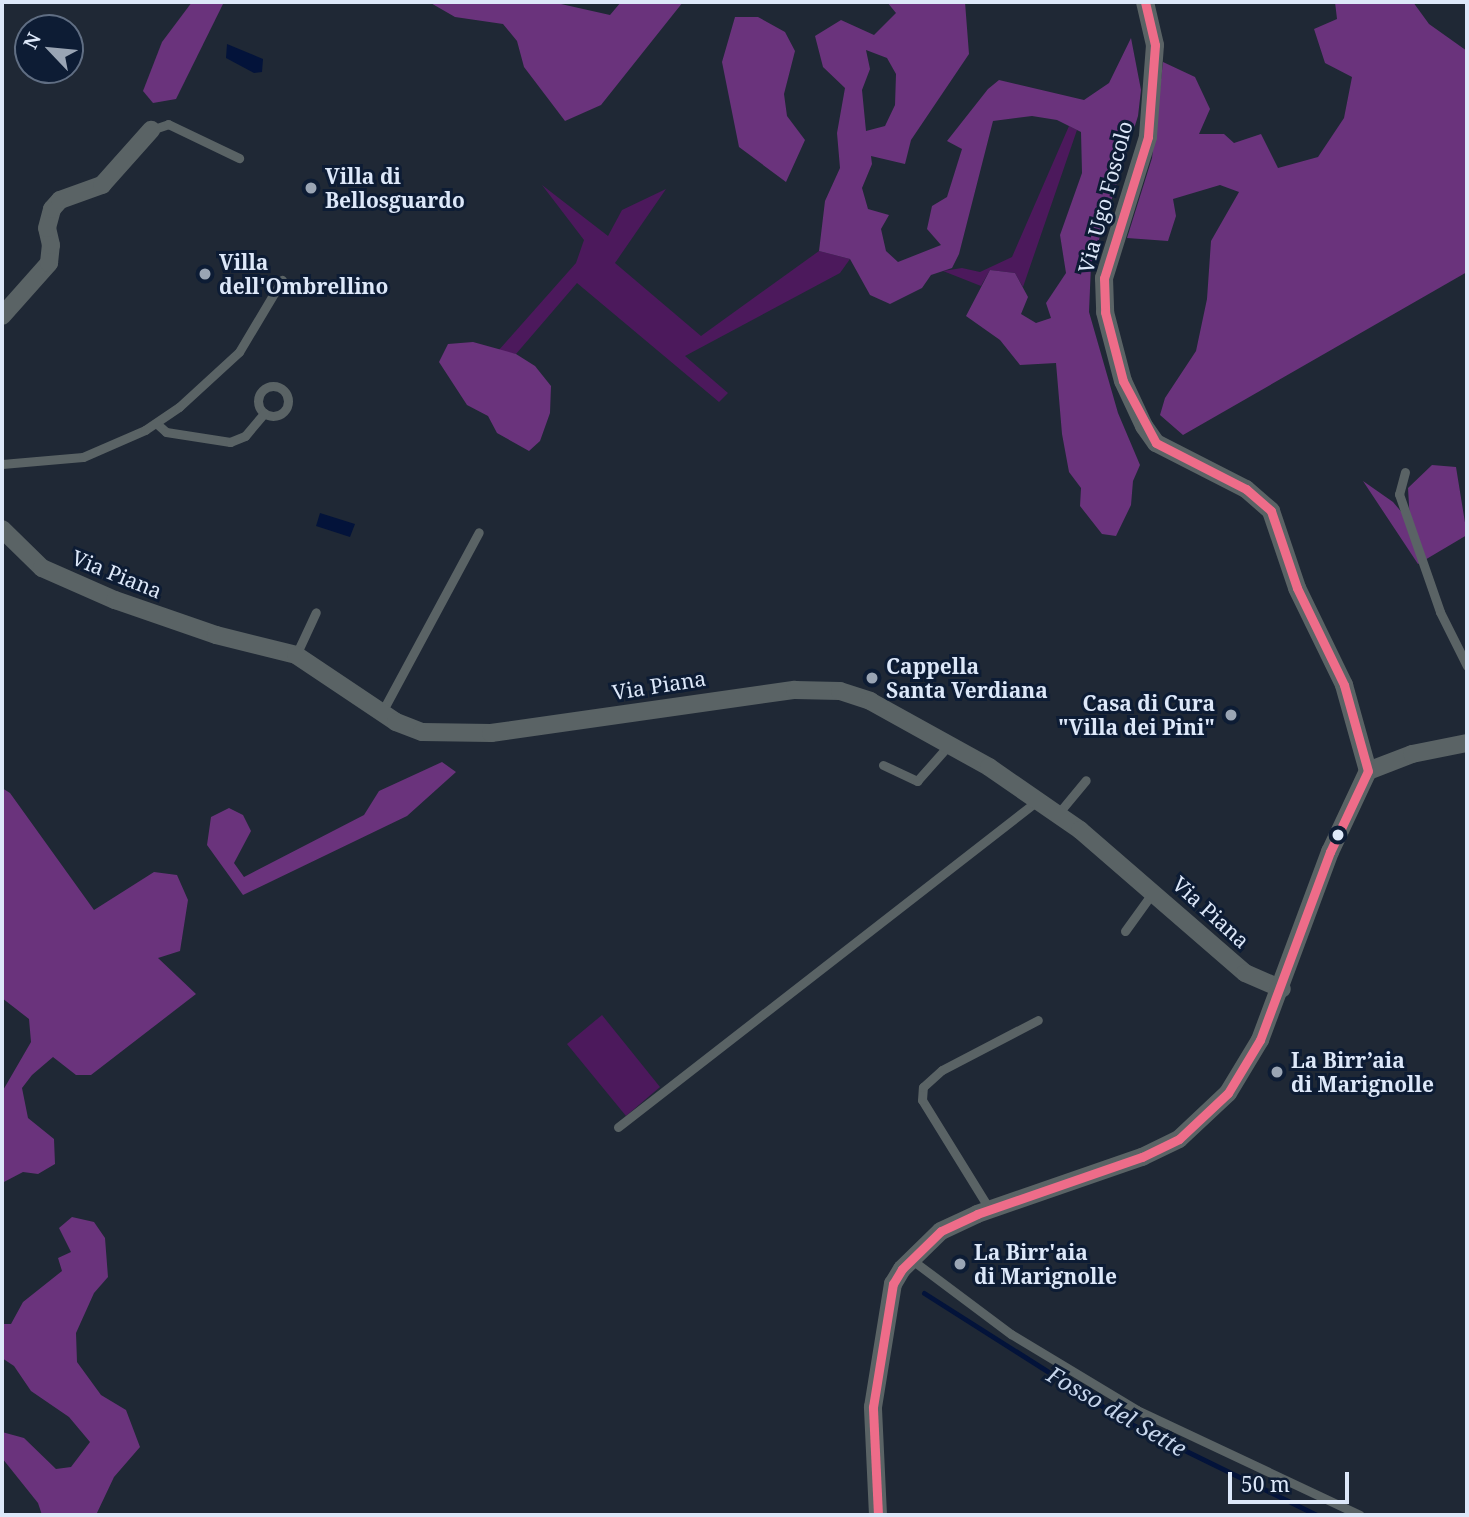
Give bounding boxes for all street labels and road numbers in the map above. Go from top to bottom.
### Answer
street label: Via Ugo Foscolo [1073,118,1137,276]
street label: Via Piana [68,545,166,603]
street label: Via Piana [610,665,708,705]
street label: Via Piana [1167,871,1255,953]

